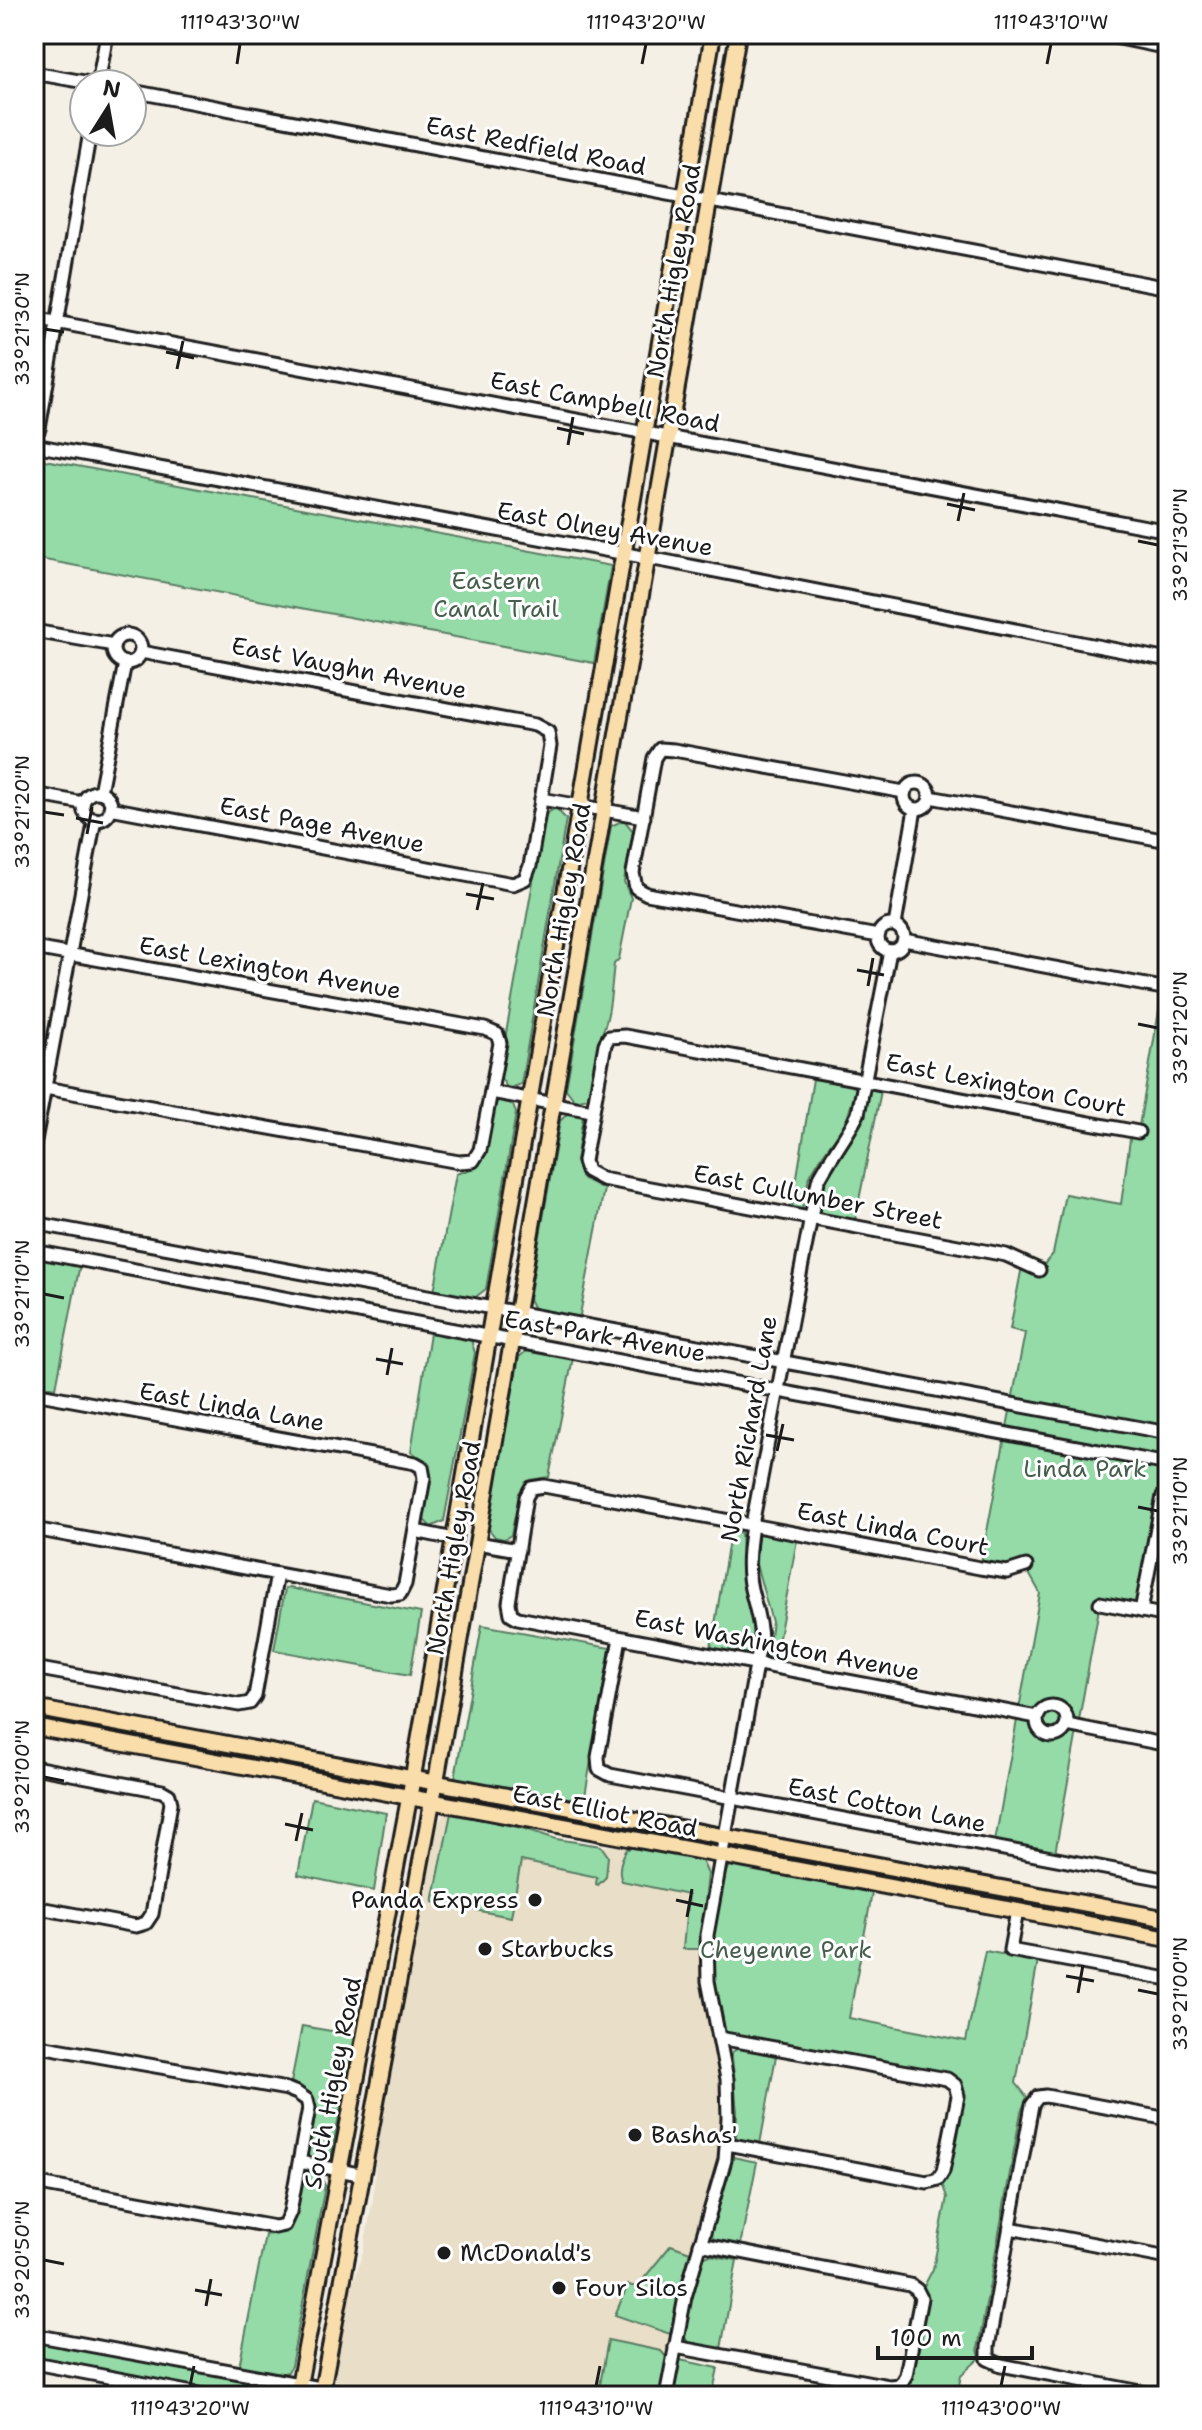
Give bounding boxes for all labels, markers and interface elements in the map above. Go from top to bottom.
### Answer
text: 111°43'30"W [180,9,300,35]
text: 111°43'20"W [586,9,706,35]
text: 111°43'10"W [994,9,1108,35]
north arrow [68,68,148,148]
text: N [100,73,123,105]
street label: East Redfield Road [423,109,649,183]
street label: North Higley Road [639,161,709,381]
text: 33°21'30"N [9,272,35,386]
street label: East Campbell Road [487,364,723,440]
text: 33°21'30"N [1167,488,1193,602]
street label: East Olney Avenue [494,494,716,564]
park label: Eastern Canal Trail [433,565,559,625]
street label: East Vaughn Avenue [229,630,469,706]
text: 33°21'20"N [9,755,35,869]
street label: East Page Avenue [217,789,427,861]
street label: North Higley Road [529,800,599,1020]
street label: East Lexington Avenue [137,929,403,1007]
text: 33°21'20"N [1167,971,1193,1085]
street label: East Lexington Court [883,1046,1129,1124]
street label: East Cullumber Street [691,1157,945,1237]
text: 33°21'10"N [9,1240,35,1348]
street label: East Park Avenue [502,1303,708,1369]
street label: North Richard Lane [713,1313,785,1545]
street label: East Linda Lane [137,1375,327,1439]
street label: North Higley Road [419,1438,489,1658]
park label: Linda Park [1023,1453,1147,1485]
text: 33°21'10"N [1167,1457,1193,1565]
street label: East Linda Court [794,1495,992,1563]
street label: East Washington Avenue [632,1602,922,1688]
text: 33°21'00"N [9,1720,35,1834]
street label: East Cotton Lane [785,1770,989,1840]
street label: East Elliot Road [510,1777,700,1845]
place label: Panda Express [351,1884,519,1916]
marker: Panda Express [526,1891,544,1909]
place label: Starbucks [501,1933,614,1965]
park label: Cheyenne Park [700,1934,872,1966]
text: 33°21'00"N [1167,1937,1193,2051]
marker: Starbucks [476,1940,494,1958]
street label: South Higley Road [297,1974,369,2192]
place label: Bashas' [651,2119,738,2151]
marker: Bashas' [626,2126,644,2144]
text: 33°20'50"N [9,2200,35,2320]
place label: McDonald's [460,2237,592,2269]
marker: McDonald's [435,2244,453,2262]
place label: Four Silos [575,2272,688,2304]
marker: Four Silos [550,2279,568,2297]
scale bar [878,2310,1032,2360]
text: 100 m [890,2322,962,2354]
text: 111°43'20"W [130,2395,250,2421]
text: 111°43'10"W [539,2395,653,2421]
text: 111°43'00"W [941,2395,1061,2421]

